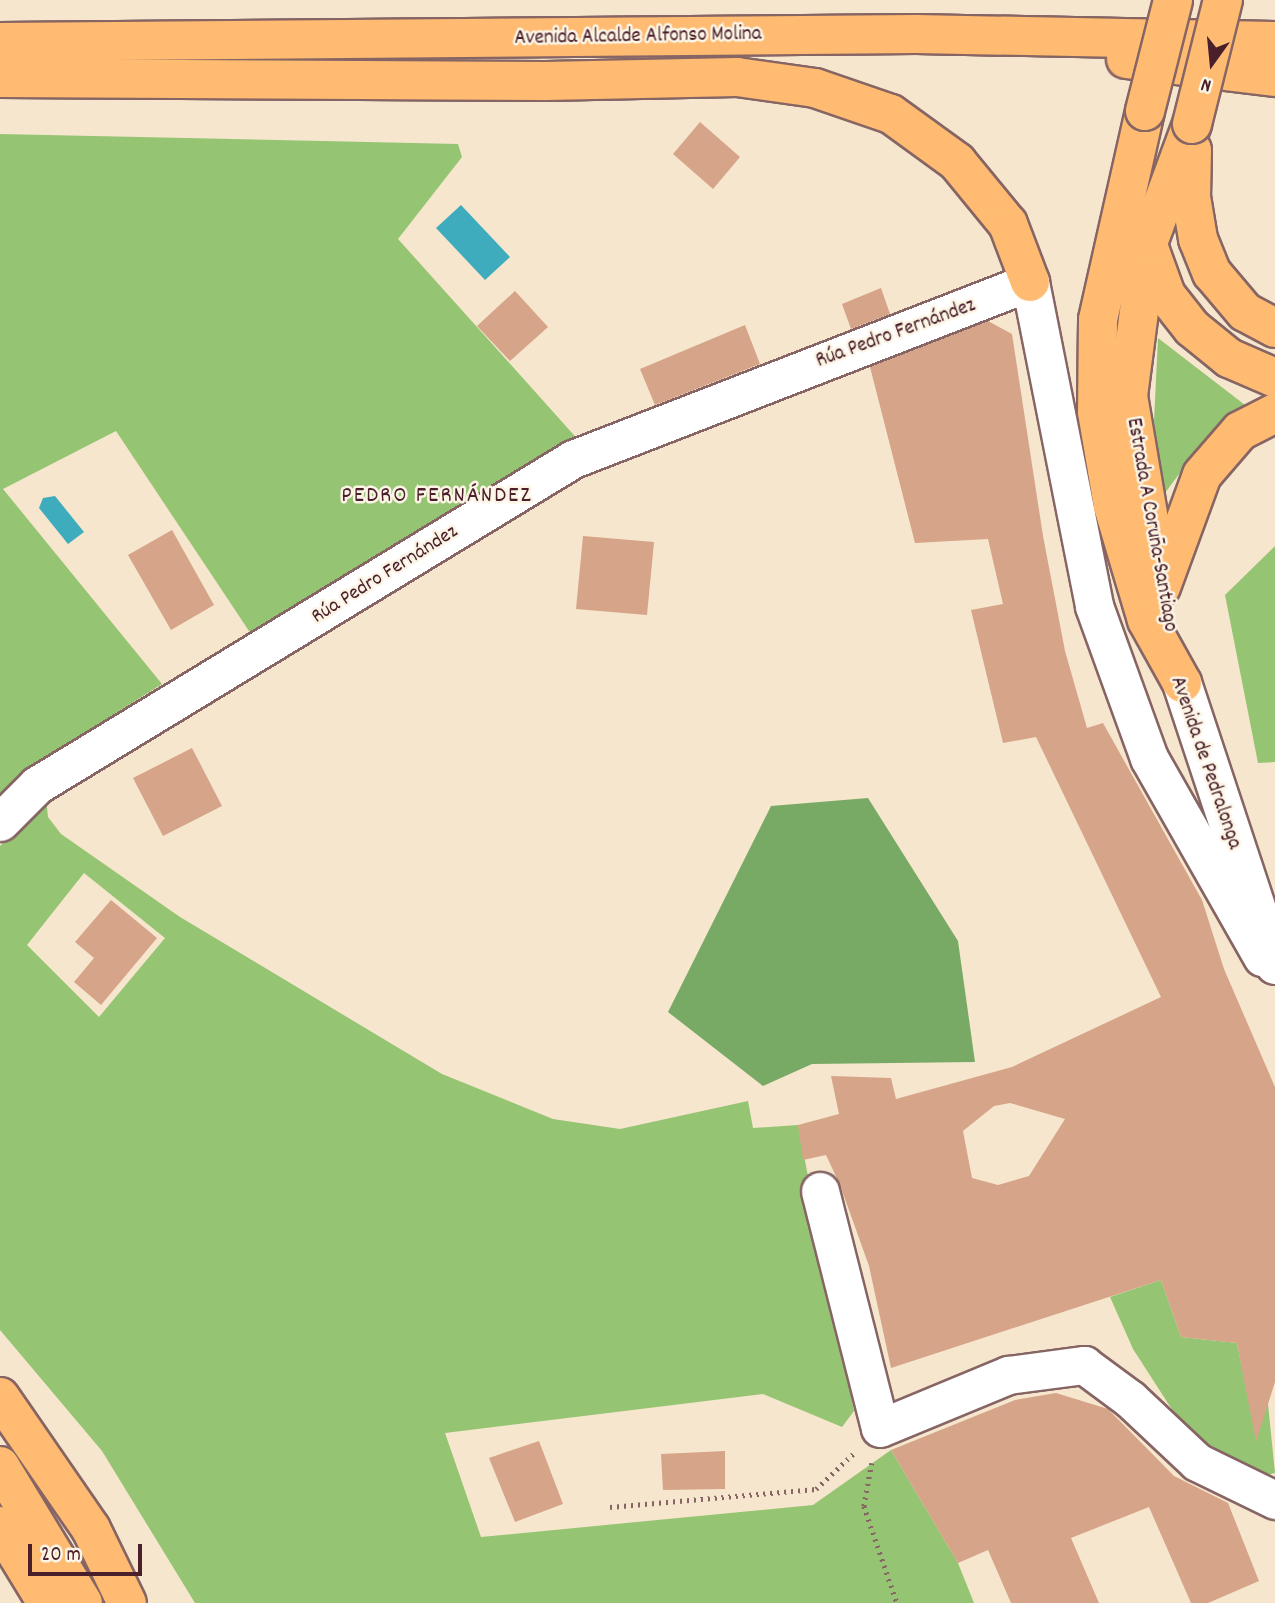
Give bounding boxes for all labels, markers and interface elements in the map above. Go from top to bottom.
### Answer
street label: Avenida Alcalde Alfonso Molina [514,22,762,52]
north arrow [1177,28,1247,98]
text: N [1198,70,1214,98]
street label: Rúa Pedro Fernández [813,293,979,375]
street label: Estrada A Coruña-Santiago [1120,416,1182,634]
district label: PEDRO FERNÁNDEZ [343,483,531,511]
street label: Rúa Pedro Fernández [307,520,463,630]
street label: Avenida de Pedralonga [1164,673,1246,853]
scale bar [32,1530,145,1574]
text: 20 m [41,1541,81,1571]

